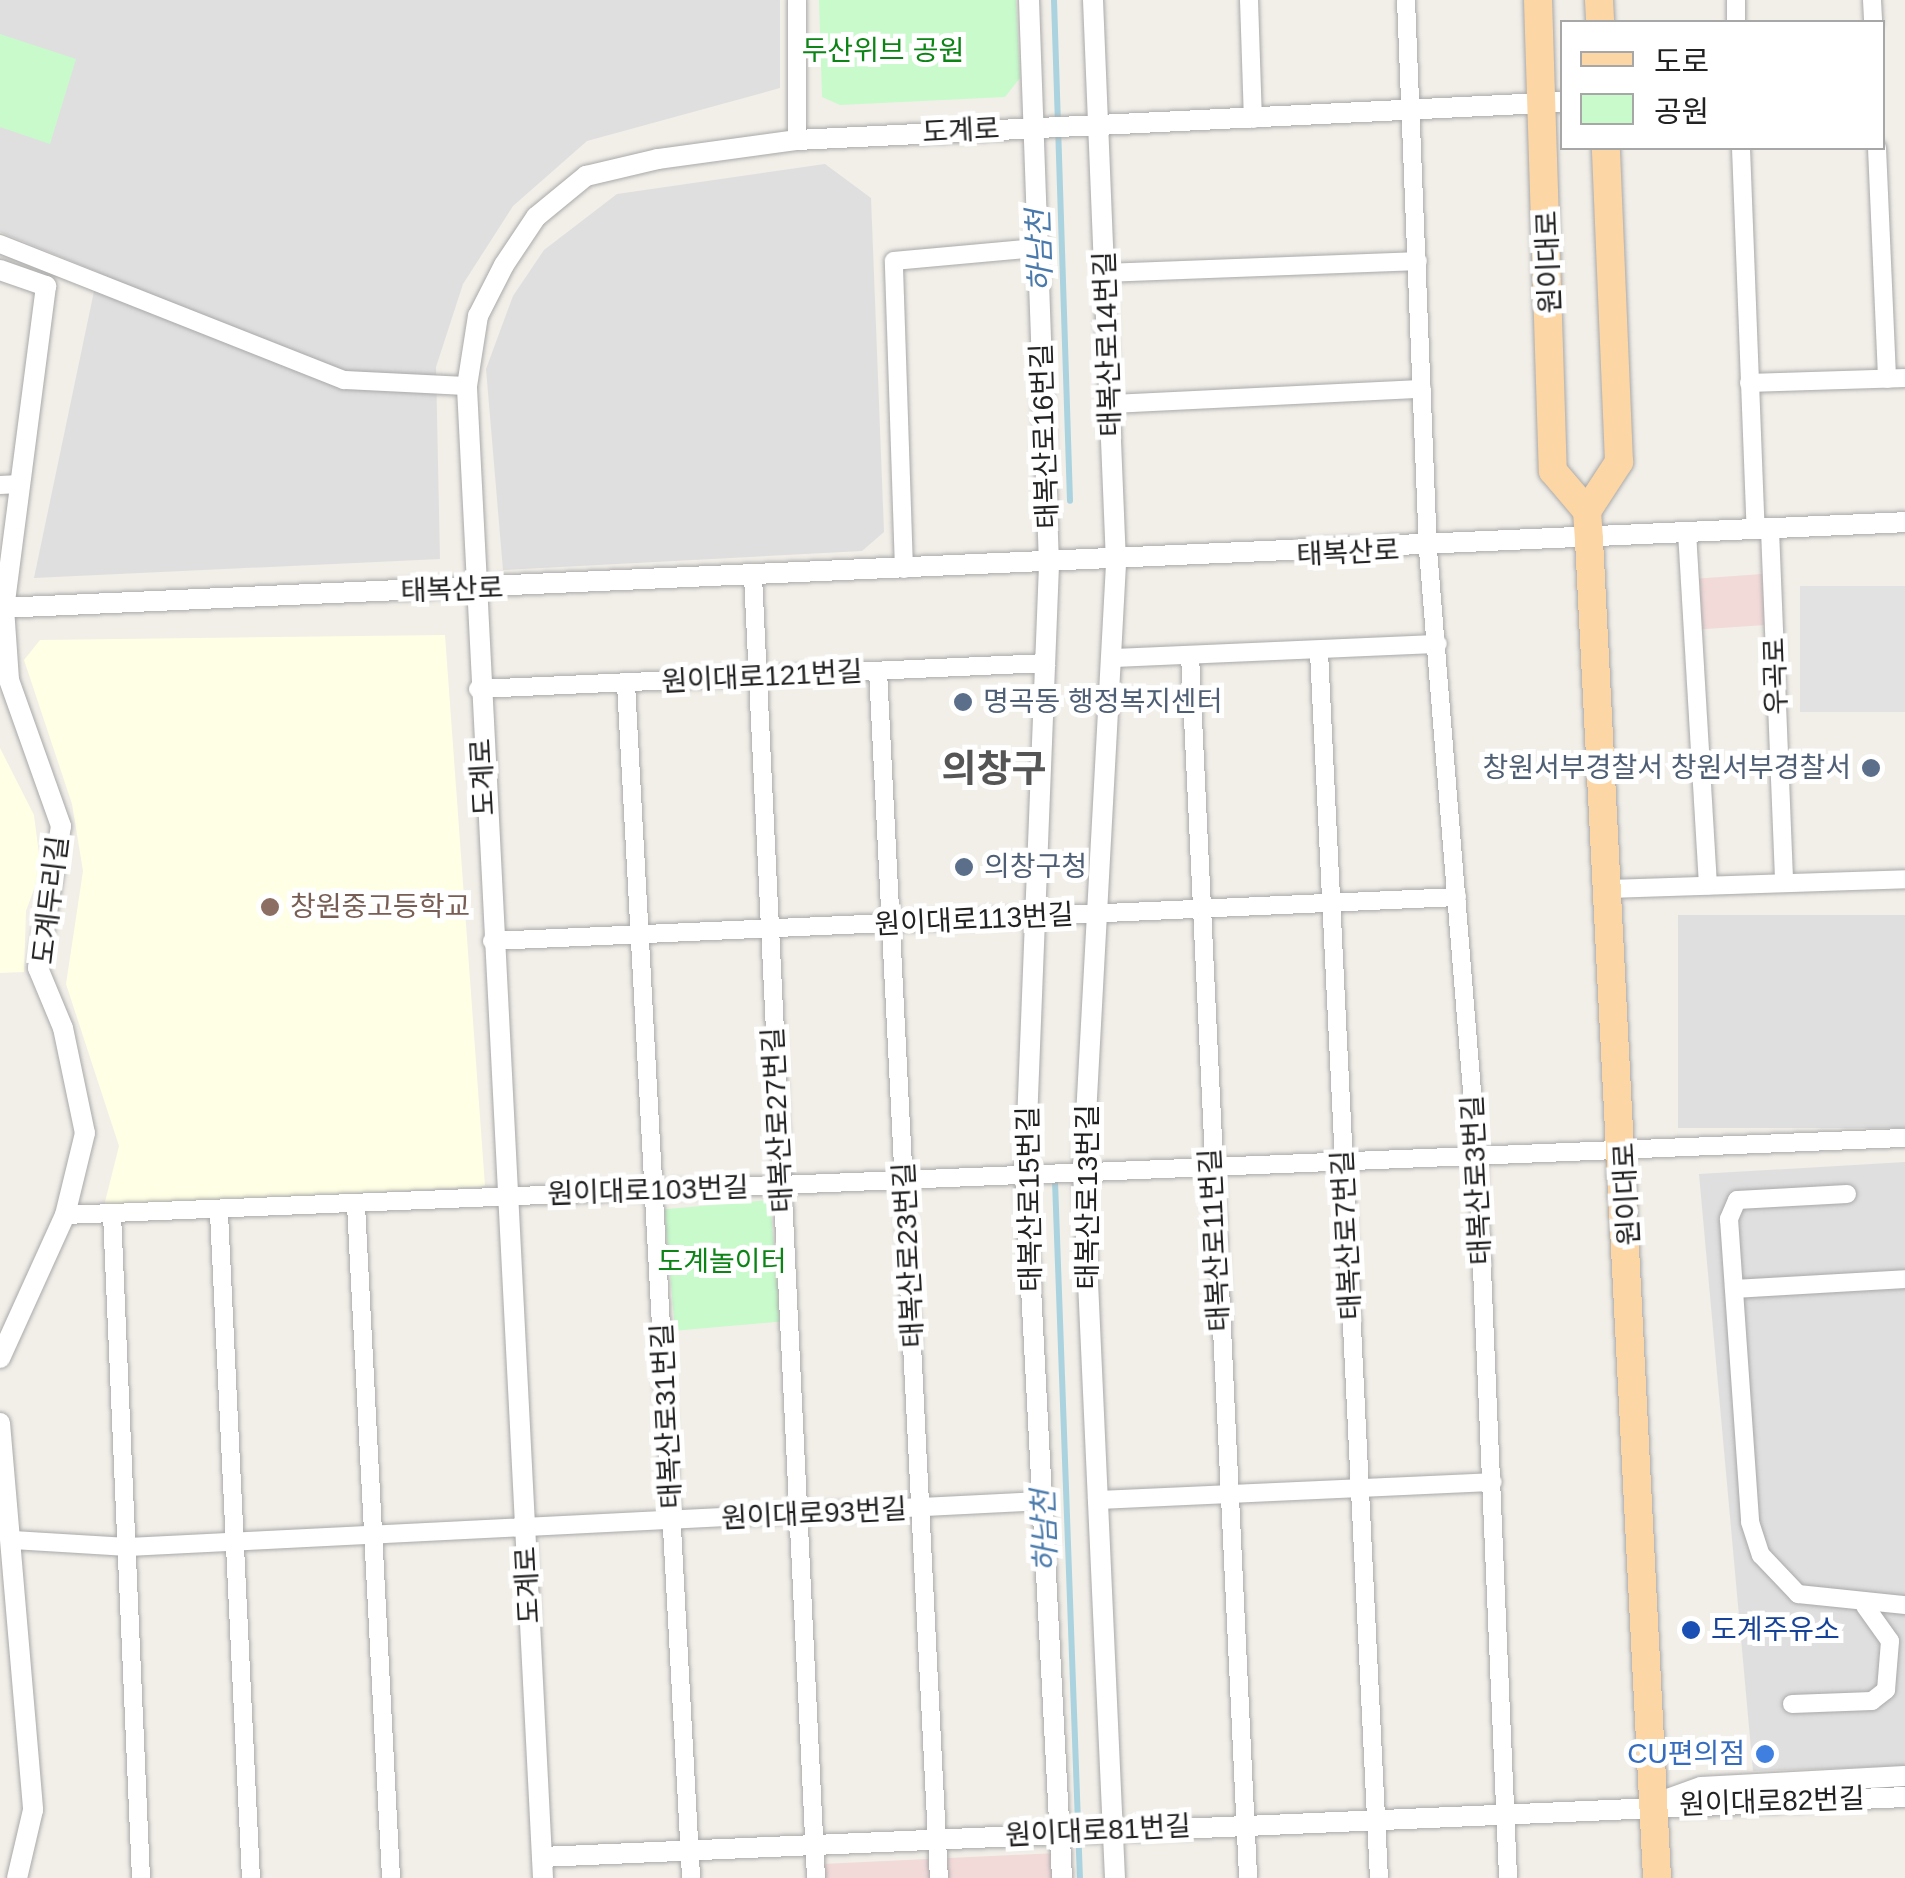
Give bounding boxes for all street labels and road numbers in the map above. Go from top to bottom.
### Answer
street label: 도계로 [922,112,1000,150]
street label: 원이대로 [1530,210,1568,314]
street label: 태복산로14번길 [1088,251,1128,437]
street label: 태복산로16번길 [1025,343,1065,529]
street label: 태복산로 [1296,534,1400,572]
street label: 태복산로 [400,571,504,609]
street label: 우곡로 [1758,637,1794,715]
street label: 원이대로121번길 [661,655,863,699]
street label: 도계로 [464,738,502,816]
street label: 도계두리길 [26,834,76,966]
street label: 원이대로113번길 [874,898,1074,942]
street label: 태복산로27번길 [756,1026,800,1214]
street label: 태복산로3번길 [1456,1094,1498,1266]
street label: 태복산로13번길 [1071,1104,1105,1290]
street label: 태복산로15번길 [1012,1106,1048,1292]
street label: 원이대로 [1608,1142,1646,1246]
street label: 태복산로11번길 [1193,1147,1237,1333]
street label: 태복산로7번길 [1326,1149,1368,1321]
street label: 태복산로23번길 [887,1161,931,1349]
street label: 원이대로103번길 [547,1171,749,1211]
street label: 태복산로31번길 [645,1322,689,1510]
street label: 원이대로93번길 [720,1492,908,1536]
street label: 도계로 [509,1546,547,1624]
street label: 원이대로82번길 [1679,1782,1865,1822]
street label: 원이대로81번길 [1004,1809,1192,1853]

